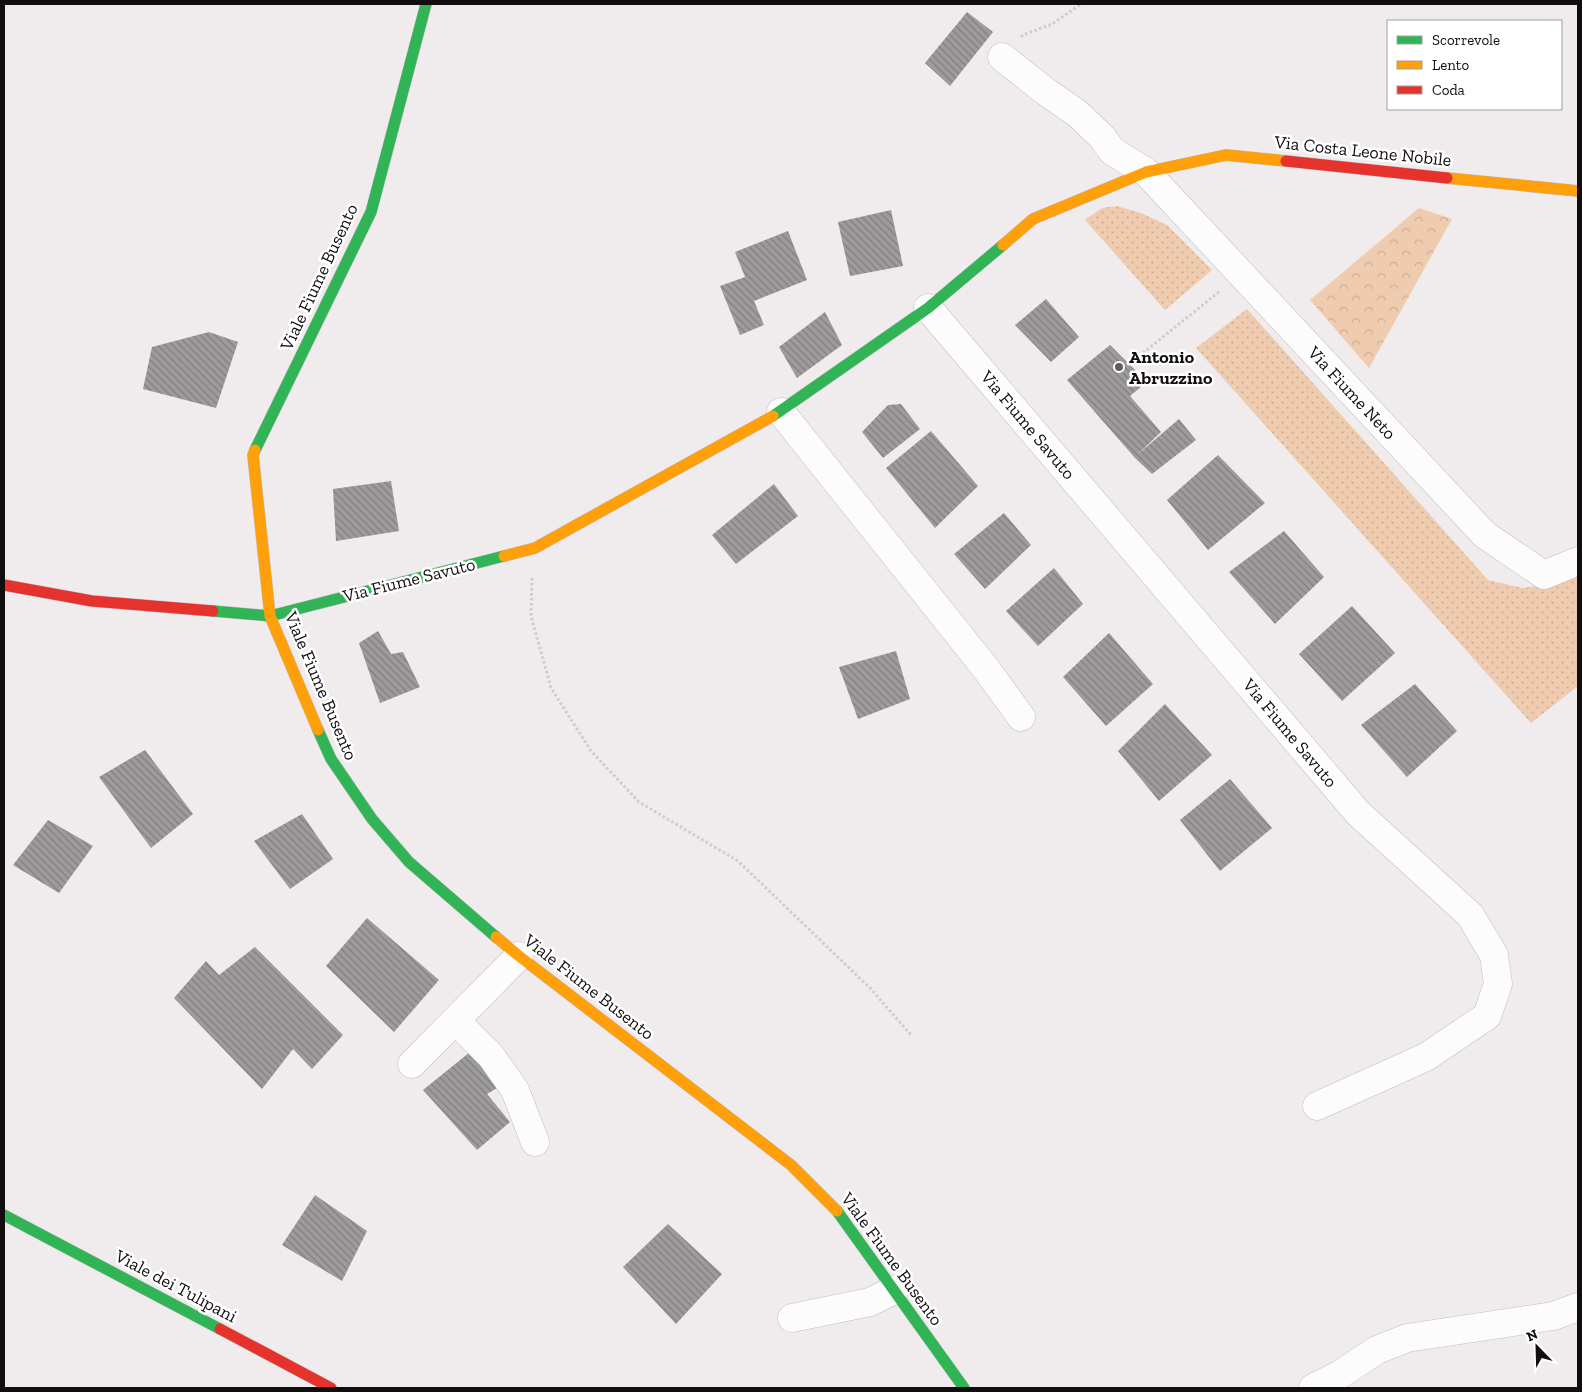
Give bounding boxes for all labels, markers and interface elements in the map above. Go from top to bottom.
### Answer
legend [1387,20,1562,110]
text: Scorrevole [1432,31,1500,49]
text: Lento [1432,56,1469,74]
text: Coda [1432,81,1465,99]
street label: Via Costa Leone Nobile [1272,131,1453,171]
street label: Viale Fiume Busento [275,200,363,355]
street label: Via Fiume Neto [1302,341,1401,444]
place label: Antonio Abruzzino [1129,346,1213,389]
marker: Antonio Abruzzino [1113,361,1125,373]
street label: Via Fiume Savuto [975,365,1080,484]
street label: Via Fiume Savuto [340,553,477,607]
street label: Viale Fiume Busento [279,608,362,764]
street label: Via Fiume Savuto [1237,673,1342,792]
street label: Viale Fiume Busento [519,929,658,1045]
street label: Viale Fiume Busento [836,1187,948,1330]
street label: Viale dei Tulipani [111,1244,241,1327]
north arrow [1512,1322,1562,1372]
text: N [1524,1325,1541,1345]

